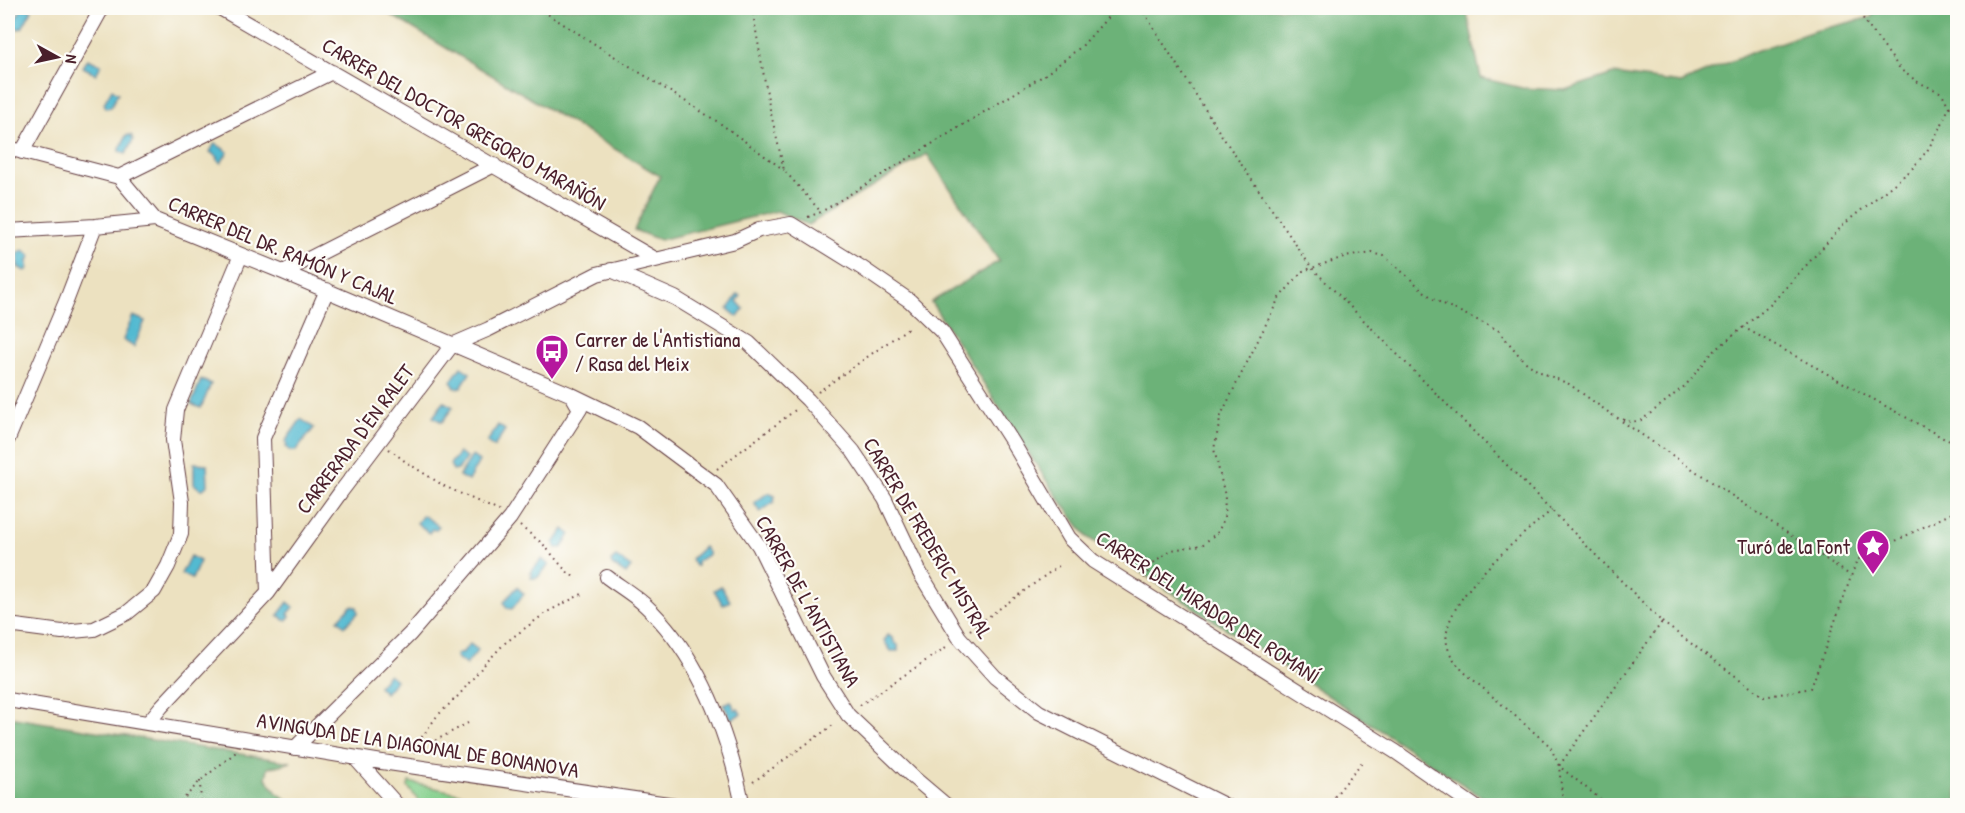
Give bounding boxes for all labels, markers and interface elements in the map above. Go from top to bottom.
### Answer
north arrow [27,27,87,87]
street label: CARRER DEL DOCTOR GREGORIO MARAÑÓN [317,31,611,217]
text: N [60,53,83,65]
street label: CARRER DEL DR. RAMÓN Y CAJAL [164,188,402,312]
place label: Carrer de l'Antistiana / Rasa del Meix [575,325,740,378]
bus stop icon: Carrer de l'Antistiana / Rasa del Meix [534,333,570,380]
street label: CARRERADA D'EN RALET [289,357,422,520]
street label: CARRER DE FREDERIC MISTRAL [856,432,1000,644]
street label: CARRER DE L'ANTISTIANA [749,510,867,692]
street label: CARRER DEL MIRADOR DEL ROMANÍ [1090,524,1326,690]
place icon: Turó de la Font [1855,528,1891,575]
place label: Turó de la Font [1737,532,1851,561]
street label: AVINGUDA DE LA DIAGONAL DE BONANOVA [255,705,581,785]

